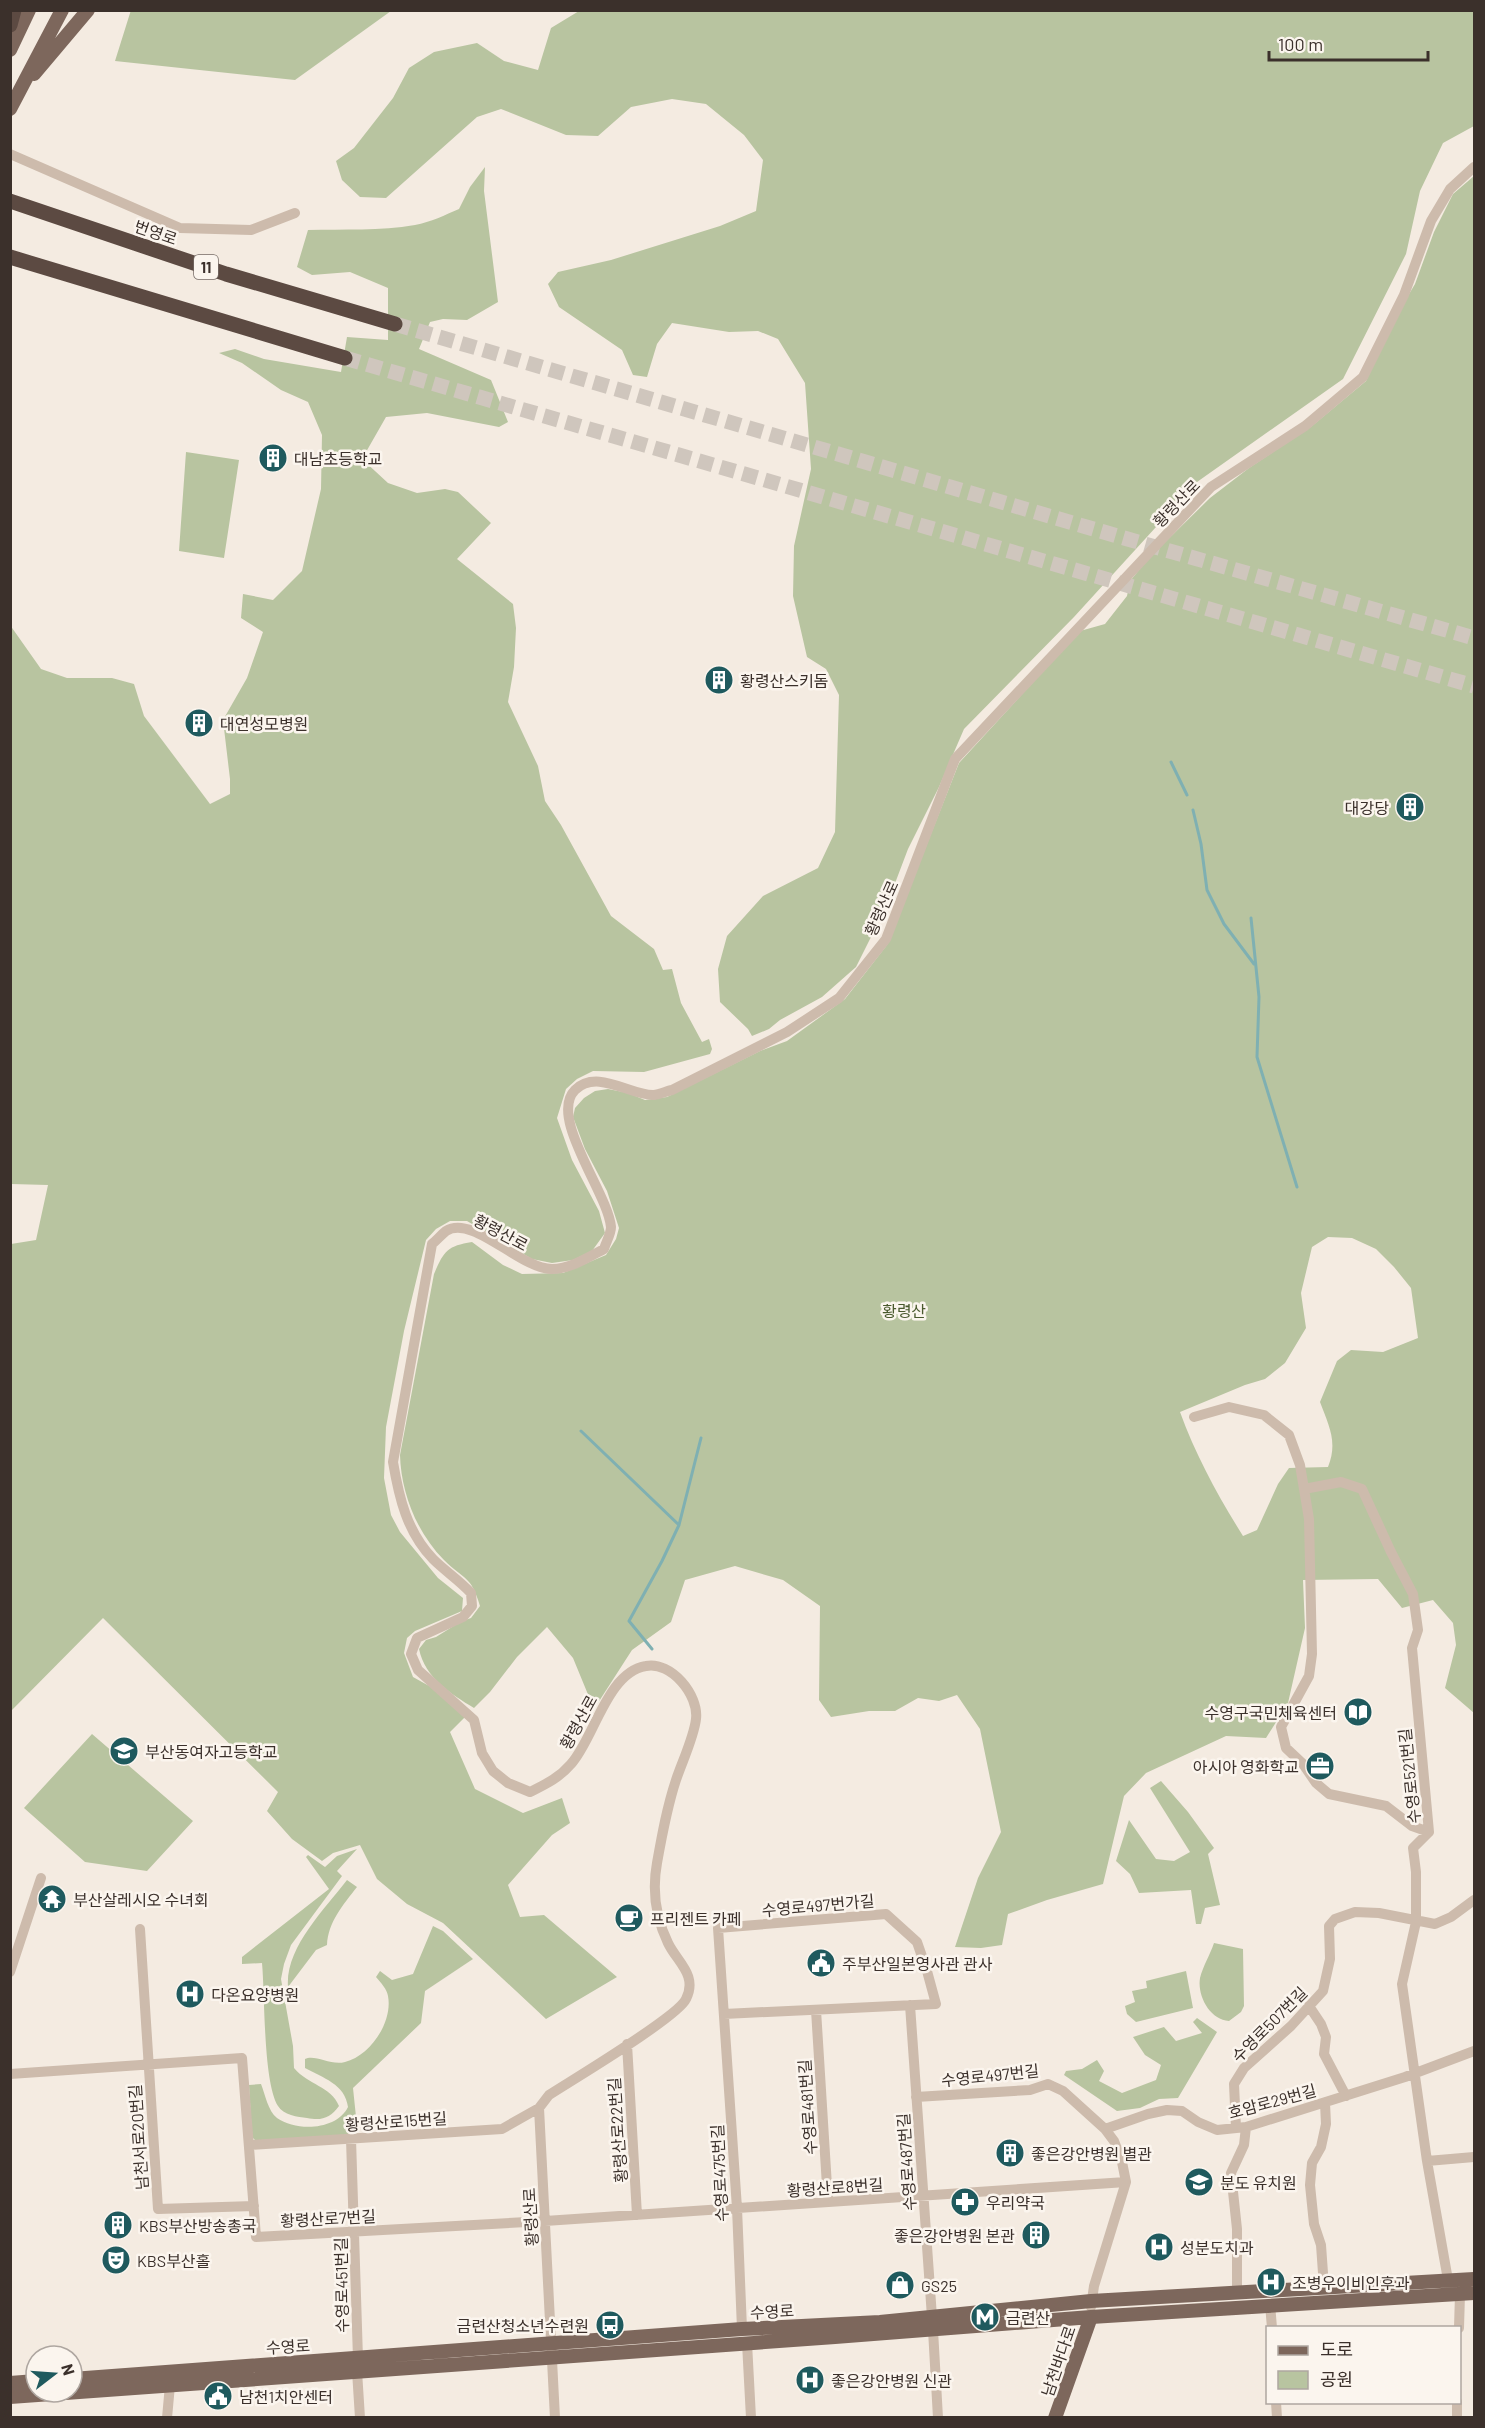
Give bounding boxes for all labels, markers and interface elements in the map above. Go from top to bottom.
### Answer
scale bar [1269,24,1428,62]
text: 100 m [1278,33,1323,55]
street label: 번영로 [132,216,180,248]
road number: 11 [194,255,218,279]
building icon: 대남초등학교 [257,442,289,474]
place label: 대남초등학교 [294,449,382,468]
street label: 황령산로 [1149,475,1203,531]
building icon: 황령산스키돔 [703,664,735,696]
place label: 황령산스키돔 [740,671,829,690]
building icon: 대연성모병원 [183,707,215,739]
place label: 대연성모병원 [220,714,308,733]
building icon: 대강당 [1394,791,1426,823]
place label: 대강당 [1345,798,1389,817]
street label: 황령산로 [860,877,902,939]
street label: 황령산로 [471,1210,532,1254]
park label: 황령산 [882,1301,926,1320]
street label: 황령산로 [555,1691,601,1752]
library icon: 수영구국민체육센터 [1342,1696,1374,1728]
place label: 수영구국민체육센터 [1205,1703,1337,1722]
street label: 수영로521번길 [1395,1727,1423,1825]
school or university icon: 부산동여자고등학교 [108,1735,140,1767]
place label: 부산동여자고등학교 [145,1742,277,1761]
office icon: 아시아 영화학교 [1304,1750,1336,1782]
place label: 아시아 영화학교 [1193,1757,1299,1776]
temple icon: 부산살레시오 수녀회 [36,1883,68,1915]
place label: 부산살레시오 수녀회 [73,1890,209,1909]
street label: 수영로497번가길 [761,1891,875,1919]
cafe icon: 프리젠트 카페 [613,1902,645,1934]
place label: 프리젠트 카페 [650,1909,742,1928]
public building icon: 주부산일본영사관 관사 [805,1947,837,1979]
place label: 주부산일본영사관 관사 [842,1954,993,1973]
hospital icon: 다온요양병원 [174,1978,206,2010]
street label: 수영로507번길 [1227,1982,1311,2066]
place label: 다온요양병원 [211,1985,299,2004]
street label: 수영로481번길 [794,2059,820,2155]
street label: 수영로497번길 [940,2060,1040,2090]
street label: 황령산로22번길 [604,2077,630,2183]
street label: 호암로29번길 [1226,2080,1318,2122]
street label: 남천서로20번길 [125,2083,151,2191]
street label: 황령산로15번길 [344,2108,448,2134]
street label: 수영로487번길 [893,2112,919,2212]
street label: 수영로475번길 [707,2124,731,2222]
building icon: 좋은강안병원 별관 [994,2137,1026,2169]
place label: 좋은강안병원 별관 [1031,2144,1152,2163]
school or university icon: 분도 유치원 [1183,2166,1215,2198]
place label: 분도 유치원 [1220,2173,1297,2192]
street label: 황령산로8번길 [786,2174,884,2200]
pharmacy icon: 우리약국 [949,2186,981,2218]
street label: 황령산로 [519,2187,541,2247]
place label: 우리약국 [986,2193,1045,2212]
street label: 황령산로7번길 [280,2206,376,2230]
building icon: KBS부산방송총국 [102,2209,134,2241]
place label: KBS부산방송총국 [139,2216,256,2235]
building icon: 좋은강안병원 본관 [1020,2219,1052,2251]
place label: 좋은강안병원 본관 [894,2226,1015,2245]
hospital icon: 성분도치과 [1143,2231,1175,2263]
street label: 수영로451번길 [331,2237,351,2333]
place label: 성분도치과 [1180,2238,1254,2257]
theatre icon: KBS부산홀 [100,2244,132,2276]
place label: KBS부산홀 [137,2251,211,2270]
hospital icon: 조병우이비인후과 [1255,2266,1287,2298]
shop icon: GS25 [884,2269,916,2301]
place label: 조병우이비인후과 [1292,2273,1410,2292]
place label: GS25 [921,2276,957,2295]
street label: 수영로 [749,2300,795,2322]
metro station icon: 금련산 [969,2301,1001,2333]
place label: 금련산 [1006,2308,1050,2327]
bus stop icon: 금련산청소년수련원 [594,2309,626,2341]
place label: 금련산청소년수련원 [457,2316,589,2335]
street label: 남천바다로 [1037,2323,1079,2399]
legend [1266,2326,1461,2404]
street label: 수영로 [265,2335,311,2357]
text: 도로 [1320,2338,1353,2360]
north arrow [24,2344,84,2404]
text: N [58,2362,79,2377]
hospital icon: 좋은강안병원 신관 [794,2364,826,2396]
text: 공원 [1320,2368,1353,2390]
place label: 좋은강안병원 신관 [831,2371,952,2390]
public building icon: 남천1치안센터 [202,2380,234,2412]
place label: 남천1치안센터 [239,2387,333,2406]

